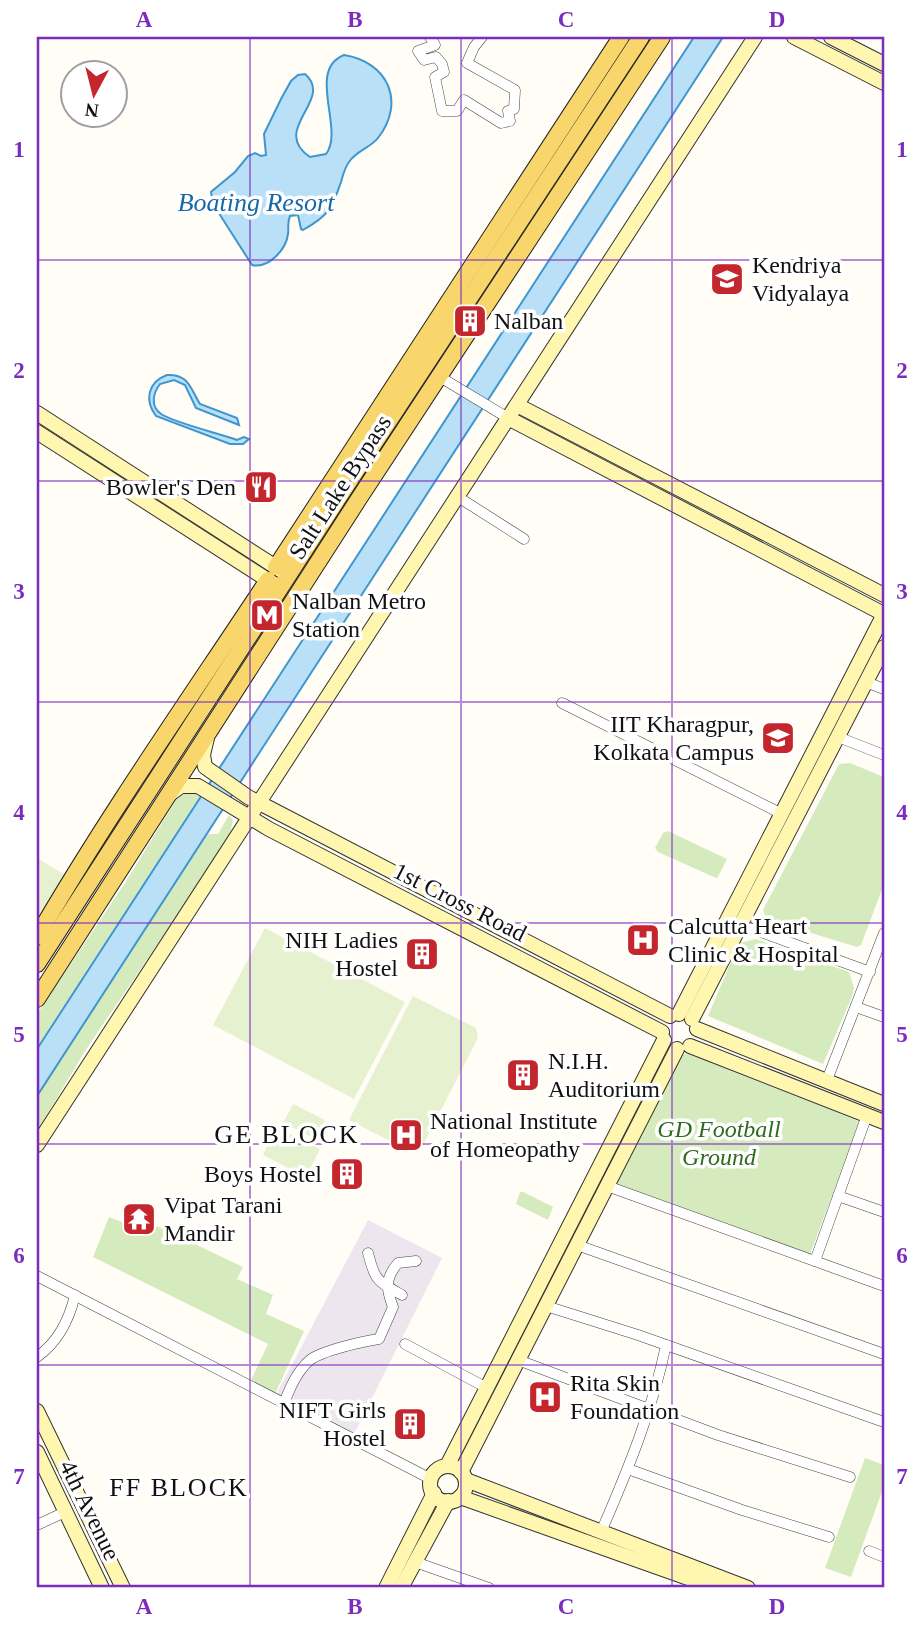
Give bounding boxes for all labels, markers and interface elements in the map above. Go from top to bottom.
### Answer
text: A [136,7,153,32]
text: B [347,7,363,32]
text: C [558,7,574,32]
text: D [769,7,785,32]
north arrow [60,60,130,130]
text: N [84,99,100,122]
text: 1 [13,137,25,162]
text: 1 [896,137,908,162]
water label: Boating Resort [178,188,335,217]
place label: Kendriya Vidyalaya [752,252,850,306]
school or university icon: Kendriya Vidyalaya [708,260,746,298]
building icon: Nalban [451,302,489,340]
place label: Nalban [494,308,563,334]
text: 2 [13,358,25,383]
text: 2 [896,358,908,383]
street label: Salt Lake Bypass [284,410,396,564]
restaurant icon: Bowler's Den [242,468,280,506]
place label: Bowler's Den [106,474,236,500]
text: 3 [13,579,25,604]
text: 3 [896,579,908,604]
place label: Nalban Metro Station [292,588,426,642]
metro station icon: Nalban Metro Station [248,596,286,634]
place label: IIT Kharagpur, Kolkata Campus [593,711,754,765]
school or university icon: IIT Kharagpur, Kolkata Campus [759,719,797,757]
text: 4 [13,800,25,825]
text: 4 [896,800,908,825]
street label: 1st Cross Road [389,857,531,947]
place label: Calcutta Heart Clinic & Hospital [668,913,839,967]
hospital icon: Calcutta Heart Clinic & Hospital [624,921,662,959]
place label: NIH Ladies Hostel [285,927,398,981]
building icon: NIH Ladies Hostel [403,935,441,973]
text: 5 [13,1022,25,1047]
text: 5 [896,1022,908,1047]
place label: N.I.H. Auditorium [548,1048,660,1102]
building icon: N.I.H. Auditorium [504,1056,542,1094]
place label: National Institute of Homeopathy [430,1108,597,1162]
hospital icon: National Institute of Homeopathy [387,1116,425,1154]
park label: GD Football Ground [657,1116,781,1170]
district label: GE BLOCK [214,1120,360,1149]
building icon: Boys Hostel [328,1155,366,1193]
place label: Boys Hostel [204,1161,322,1187]
place label: Vipat Tarani Mandir [164,1192,283,1246]
temple icon: Vipat Tarani Mandir [120,1200,158,1238]
text: 6 [13,1243,25,1268]
text: 6 [896,1243,908,1268]
place label: Rita Skin Foundation [570,1370,679,1424]
hospital icon: Rita Skin Foundation [526,1378,564,1416]
place label: NIFT Girls Hostel [279,1397,386,1451]
building icon: NIFT Girls Hostel [391,1405,429,1443]
street label: 4th Avenue [55,1456,125,1564]
text: 7 [13,1464,25,1489]
text: 7 [896,1464,908,1489]
district label: FF BLOCK [109,1473,249,1502]
text: A [136,1594,153,1619]
text: B [347,1594,363,1619]
text: C [558,1594,574,1619]
text: D [769,1594,785,1619]

